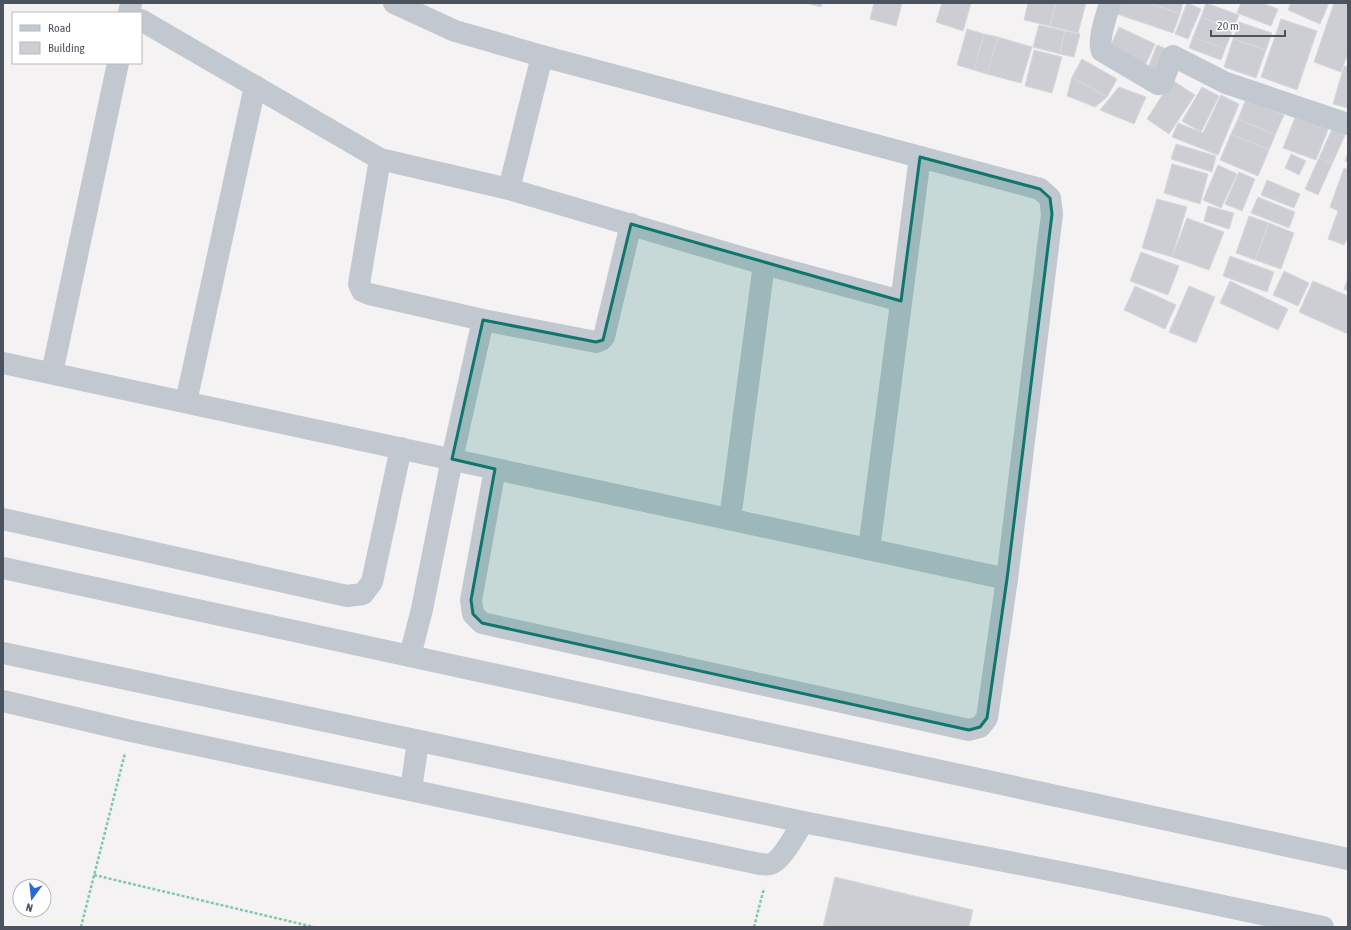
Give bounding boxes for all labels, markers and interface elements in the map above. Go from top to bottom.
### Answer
legend [12,12,142,64]
scale bar [1211,12,1285,38]
text: 20 m [1217,19,1239,33]
text: Road [48,21,71,35]
text: Building [48,41,86,55]
north arrow [12,878,52,918]
text: N [25,901,34,914]

